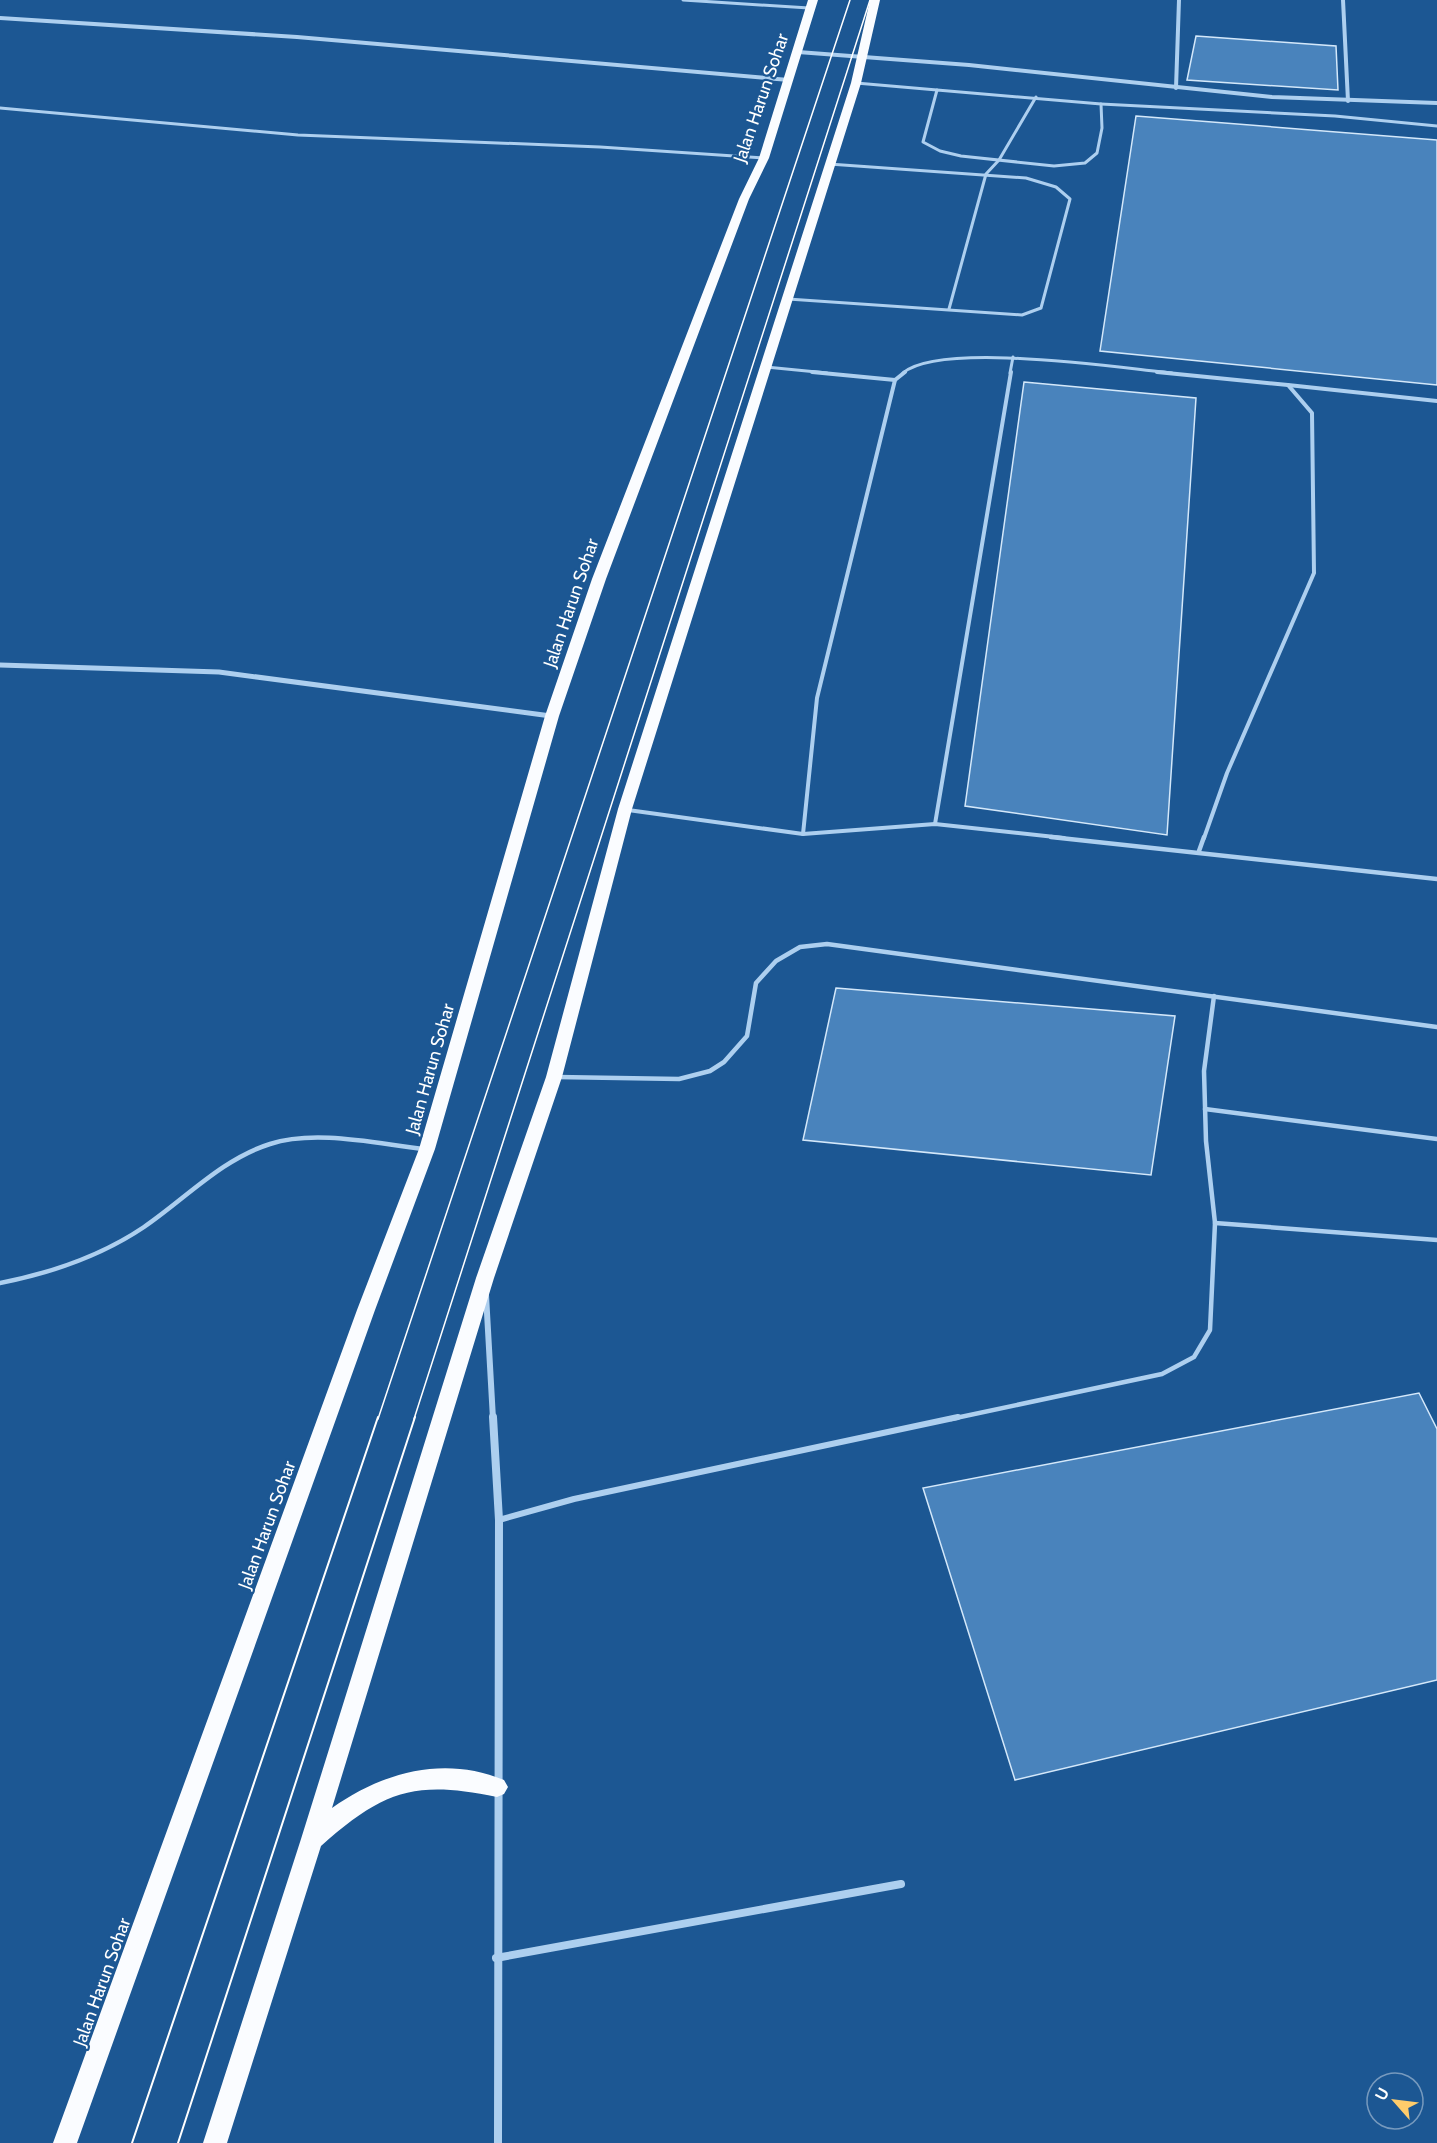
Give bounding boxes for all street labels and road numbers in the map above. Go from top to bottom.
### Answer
street label: Jalan Harun Sohar [728,30,793,166]
street label: Jalan Harun Sohar [538,535,603,671]
street label: Jalan Harun Sohar [401,1001,459,1138]
street label: Jalan Harun Sohar [233,1458,301,1593]
street label: Jalan Harun Sohar [68,1915,136,2050]

